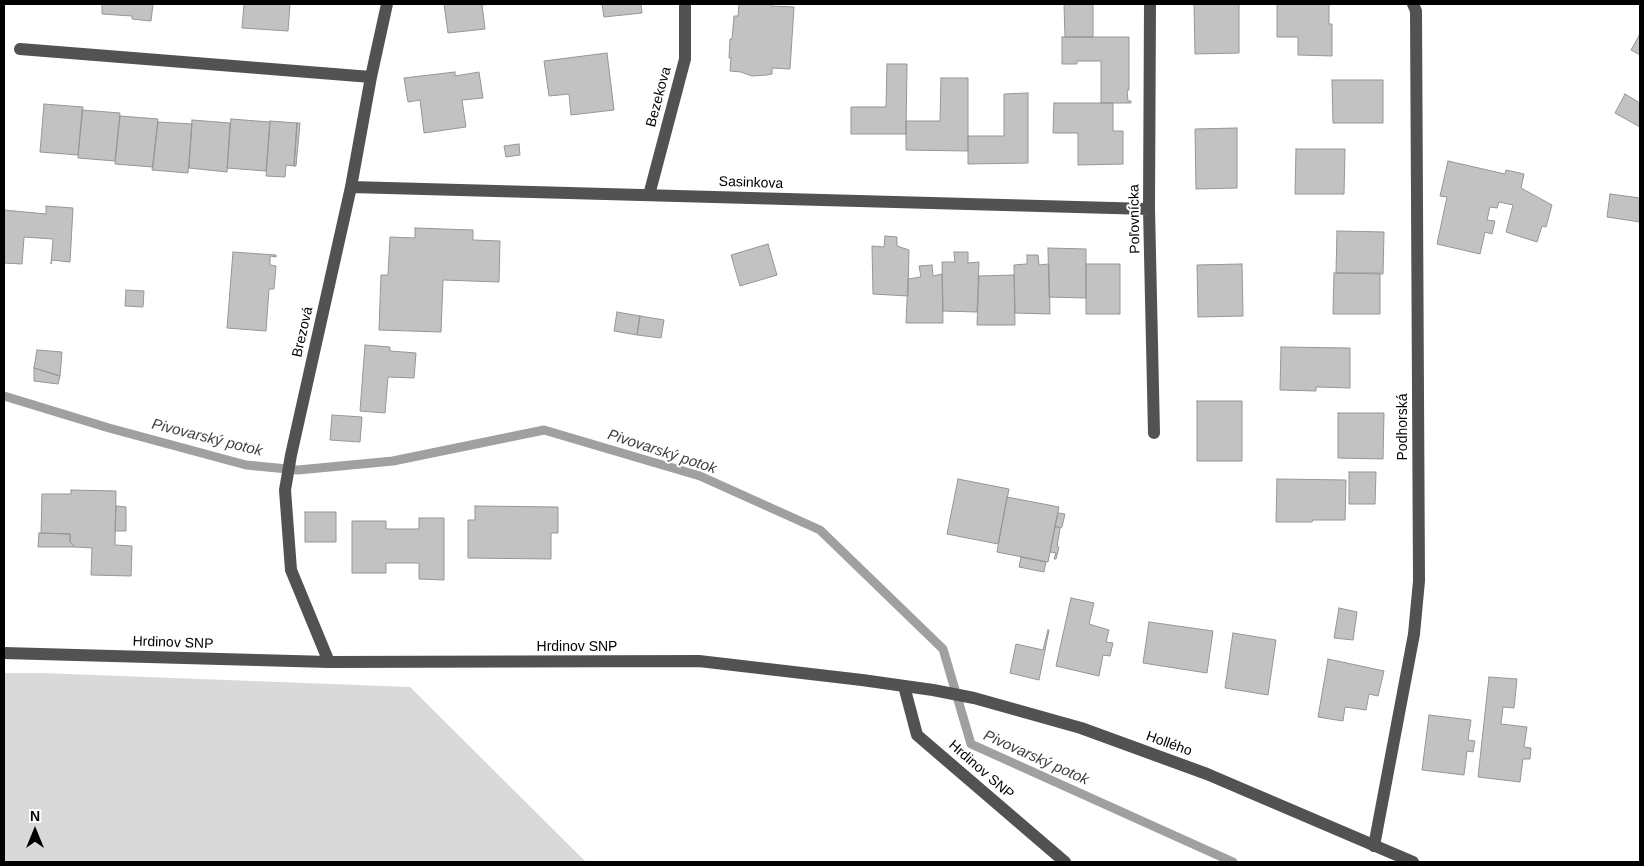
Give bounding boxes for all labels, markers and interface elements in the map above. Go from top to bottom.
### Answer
street label: Bezekova [643,65,675,129]
street label: Sasinkova [718,173,784,193]
street label: Poľovnícka [1126,184,1144,254]
street label: Brezová [289,305,317,359]
street label: Podhorská [1395,394,1411,460]
water label: Pivovarský potok [150,416,264,460]
water label: Pivovarský potok [605,426,719,478]
street label: Hrdinov SNP [132,633,214,653]
street label: Hrdinov SNP [537,639,617,655]
water label: Pivovarský potok [981,727,1091,789]
street label: Hollého [1144,728,1194,760]
street label: Hrdinov SNP [945,737,1017,803]
north arrow [10,806,60,856]
text: N [30,808,40,824]

